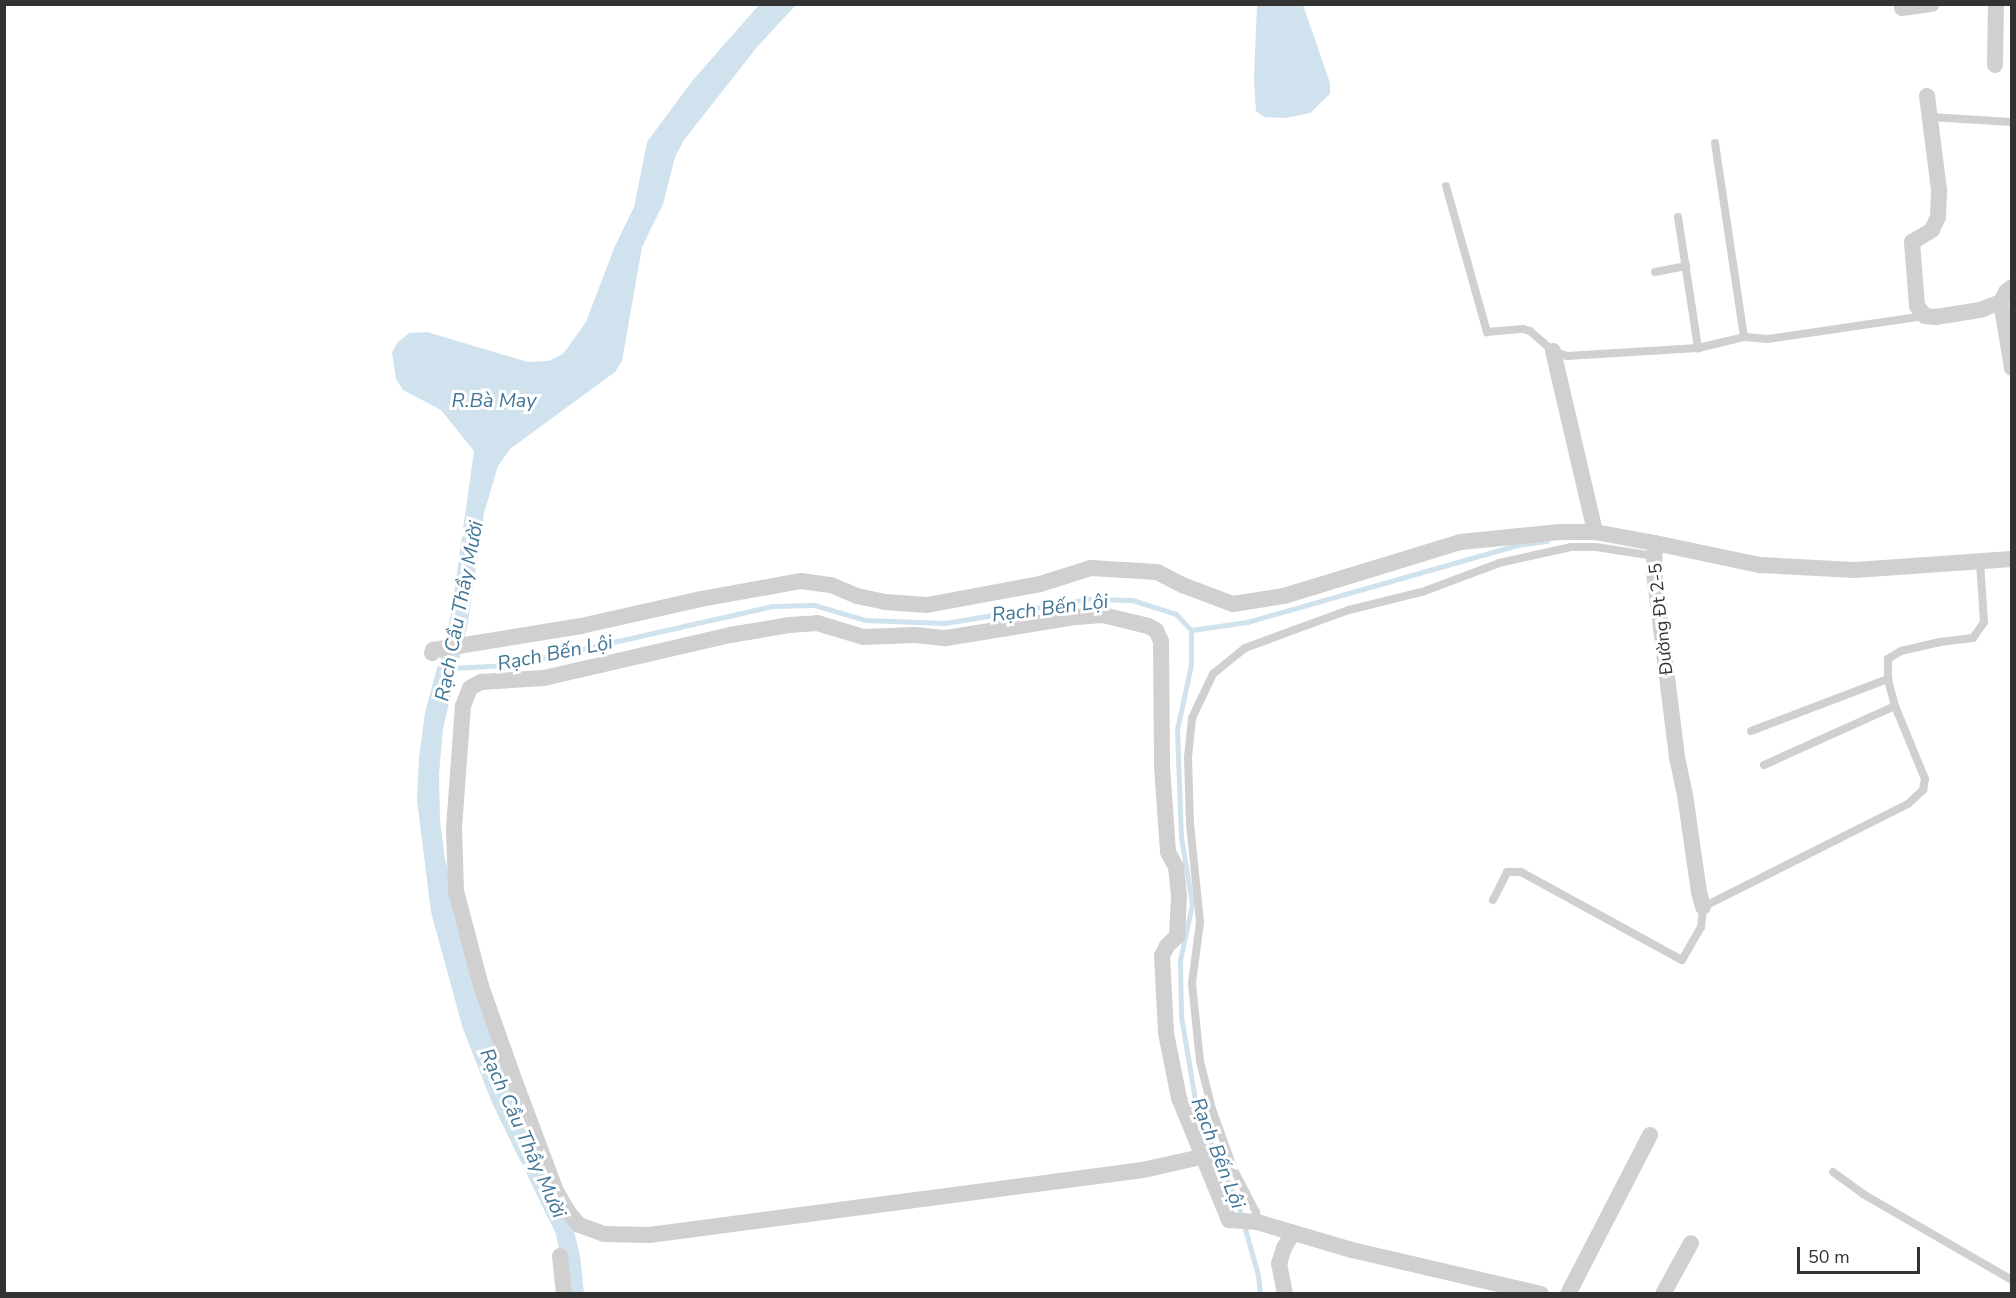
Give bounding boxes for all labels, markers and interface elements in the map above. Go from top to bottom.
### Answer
water label: R.Bà May [451,388,537,412]
water label: Rạch Cầu Thầy Mười [430,519,488,703]
street label: Đường Đt 2-5 [1644,562,1678,676]
water label: Rạch Bến Lội [991,589,1109,627]
water label: Rạch Bến Lội [495,630,615,676]
water label: Rạch Cầu Thầy Mười [475,1044,571,1222]
water label: Rạch Bến Lội [1186,1094,1250,1212]
scale bar [1800,1235,1923,1273]
text: 50 m [1808,1245,1850,1269]

